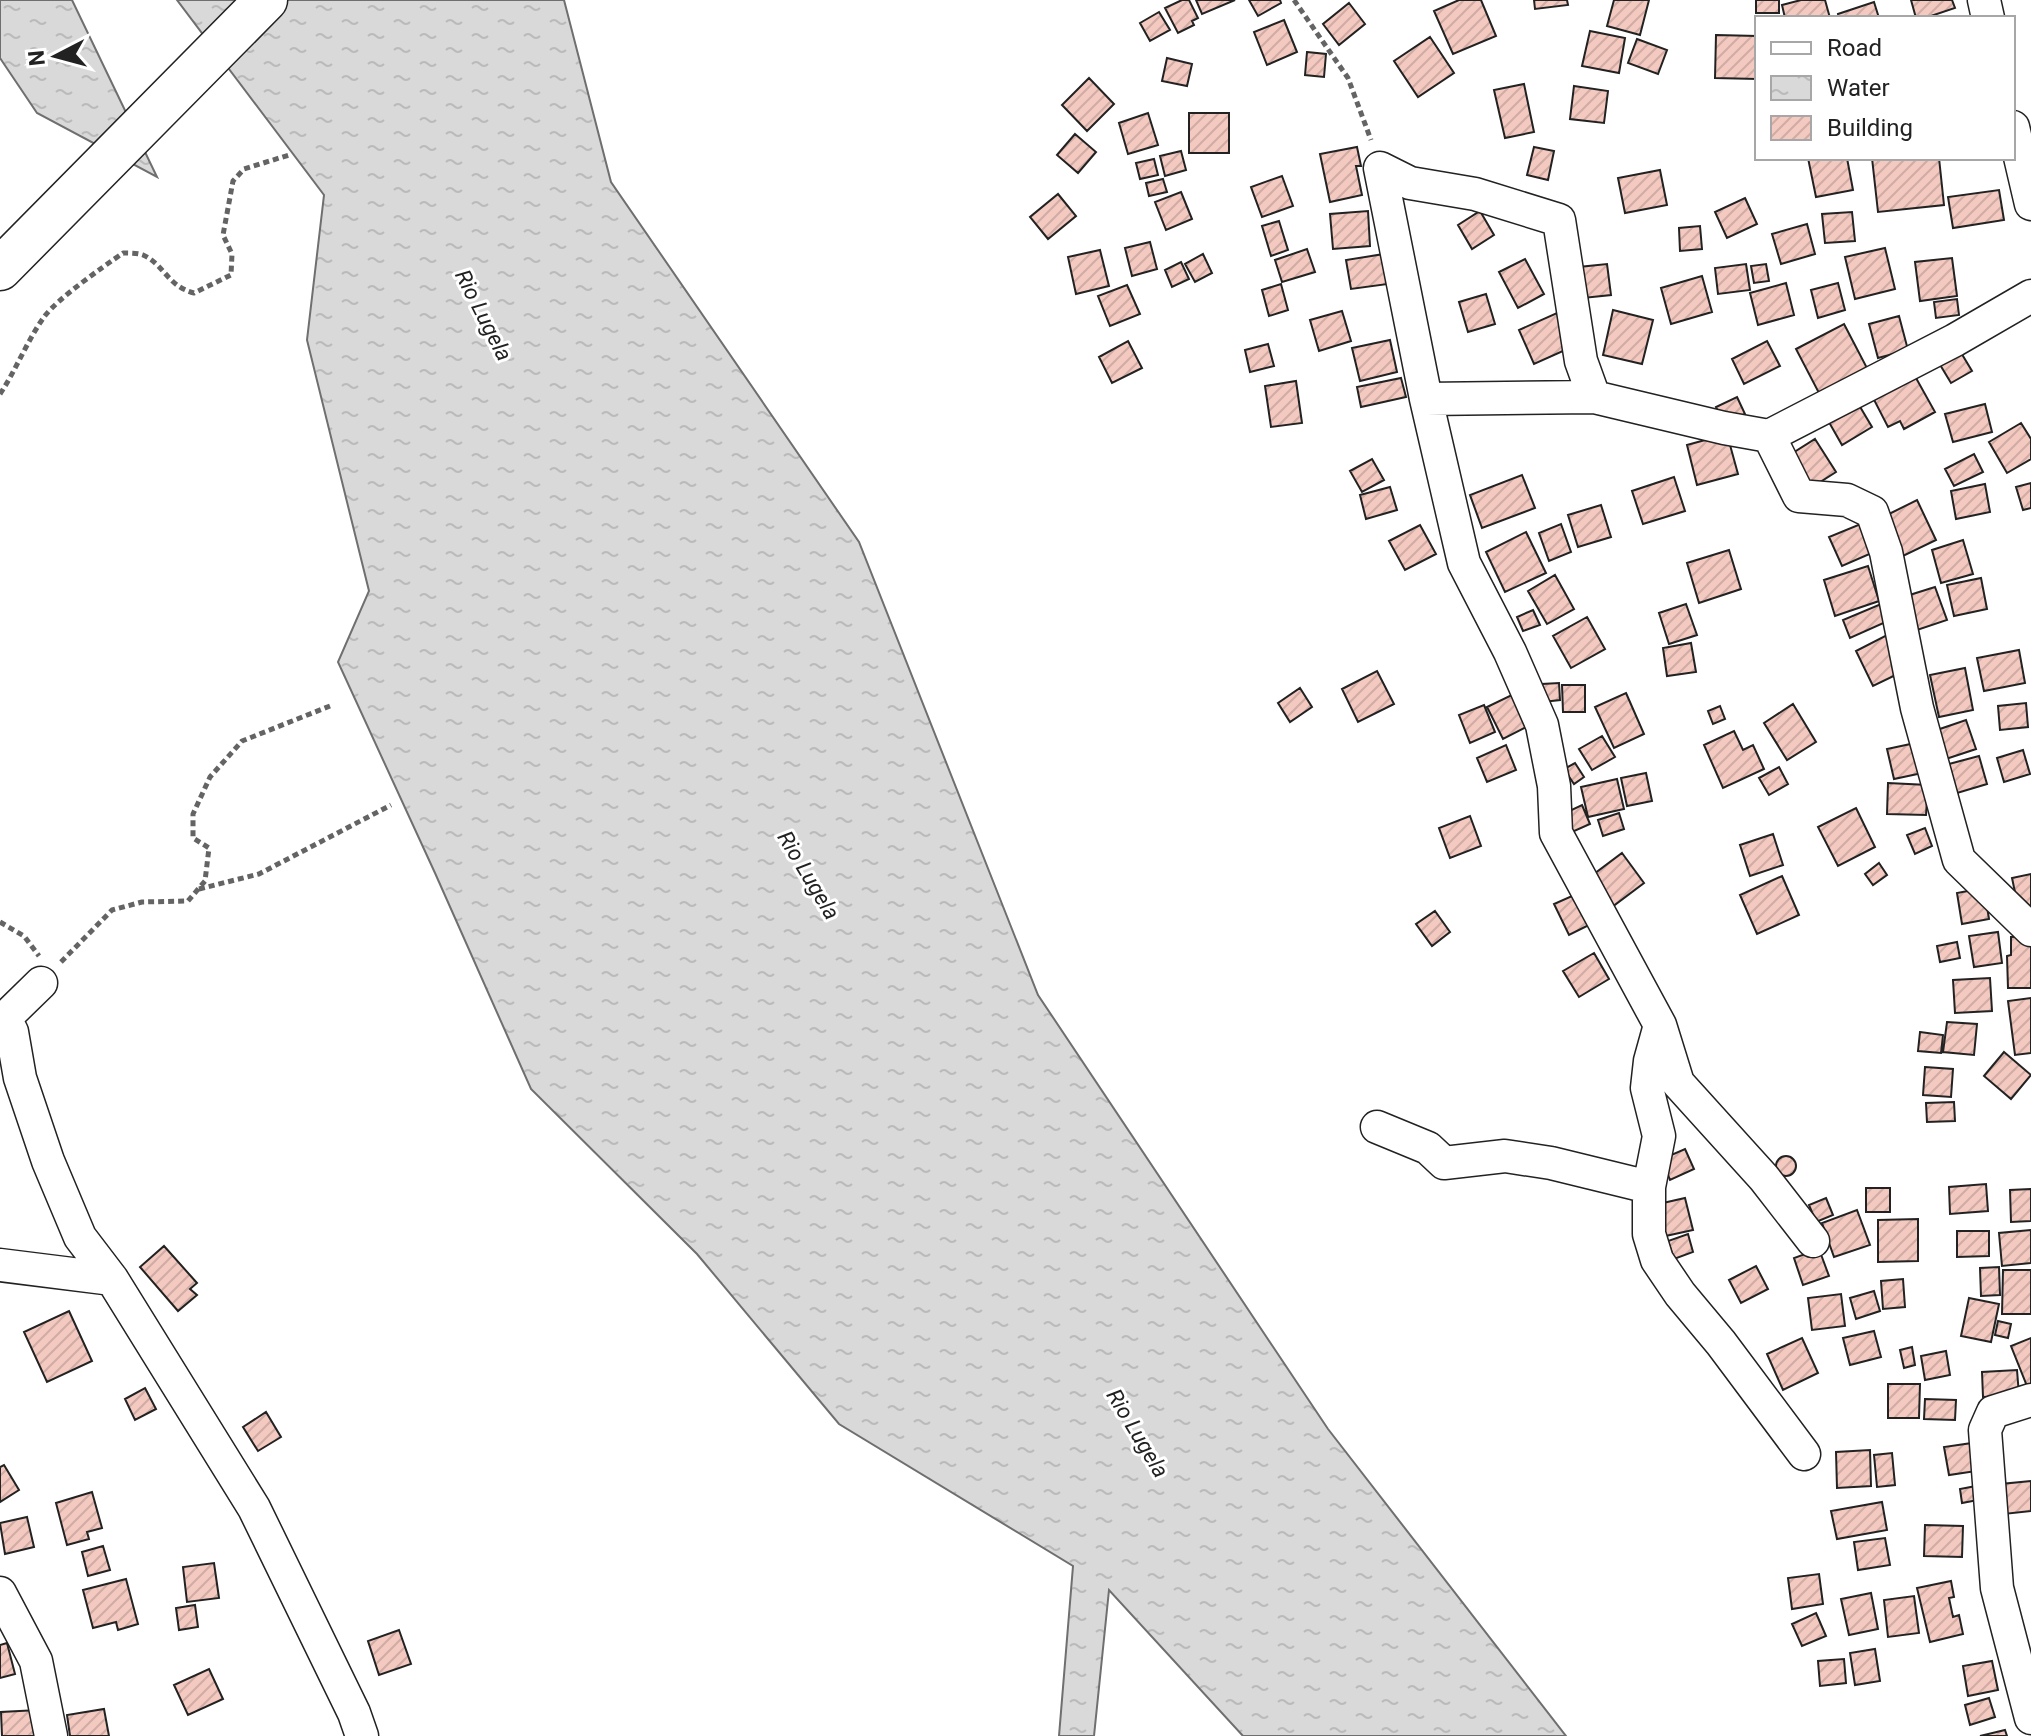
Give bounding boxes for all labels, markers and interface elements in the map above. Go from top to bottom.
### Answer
north arrow [16,16,96,96]
legend [1755,16,2015,160]
text: Road [1827,34,1882,62]
text: N [23,49,50,67]
text: Water [1827,74,1890,102]
text: Building [1827,114,1913,142]
water label: Rio Lugela [450,266,517,365]
water label: Rio Lugela [772,826,845,924]
water label: Rio Lugela [1101,1384,1174,1482]

